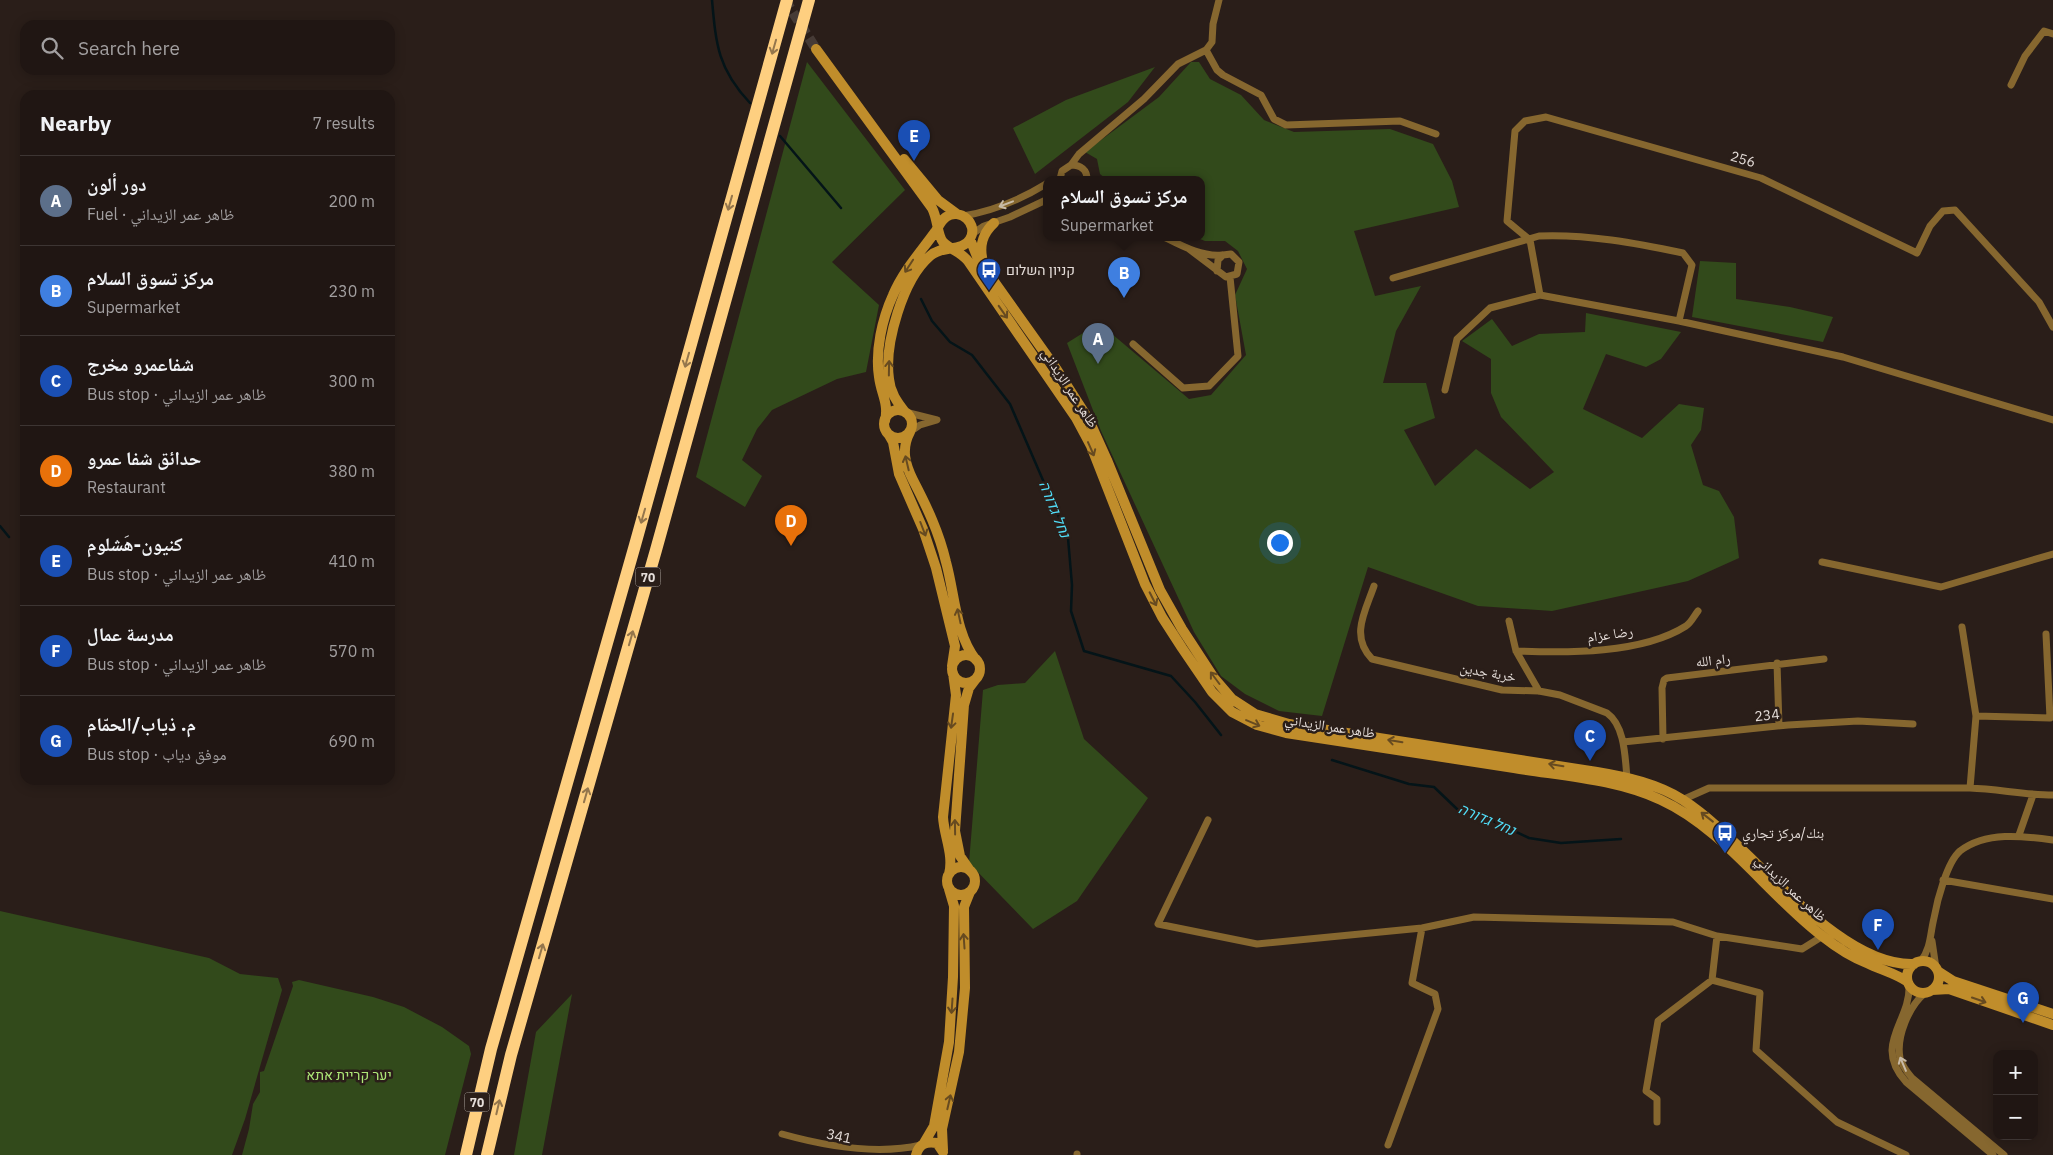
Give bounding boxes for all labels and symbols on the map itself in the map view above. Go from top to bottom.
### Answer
one-way arrow [769,39,778,55]
pin: E [898,120,930,161]
street label: 256 [1728,147,1758,171]
one-way arrow [725,195,735,211]
one-way arrow [999,201,1014,210]
bus stop icon: קניון השלום [976,257,1002,291]
pin: B [1108,257,1140,298]
one-way arrow [904,259,914,273]
place label: קניון השלום [1006,261,1075,279]
one-way arrow [998,305,1008,319]
pin: A [1082,323,1114,364]
street label: ظاهر عمر الزيداني [1036,345,1102,432]
one-way arrow [681,352,691,368]
one-way arrow [884,360,893,376]
one-way arrow [1087,441,1097,456]
one-way arrow [902,455,911,471]
water label: נחל גדורה [1035,478,1076,542]
pin: D [775,505,807,546]
one-way arrow [638,508,647,524]
one-way arrow [919,521,928,536]
your location [1267,530,1293,556]
road number: 70 [636,568,660,586]
one-way arrow [1149,591,1158,606]
one-way arrow [953,608,963,624]
street label: رضا عزام [1586,622,1634,647]
one-way arrow [626,631,636,647]
street label: رام الله [1695,649,1731,672]
street label: خربة جدين [1459,658,1518,686]
one-way arrow [1210,671,1220,685]
street label: 234 [1754,705,1780,725]
street label: ظاهر عمر الزيداني [1283,710,1376,745]
one-way arrow [947,713,957,729]
one-way arrow [1245,719,1260,729]
pin: C [1574,720,1606,761]
one-way arrow [1388,736,1404,746]
one-way arrow [1548,760,1564,770]
one-way arrow [582,787,591,803]
water label: נחל גדורה [1456,799,1520,840]
one-way arrow [1701,812,1714,823]
one-way arrow [950,820,960,836]
bus stop icon: بنك/مركز تجاري [1712,820,1738,854]
place label: بنك/مركز تجاري [1742,824,1824,845]
street label: ظاهر عمر الزيداني [1750,850,1830,927]
pin: F [1862,909,1894,950]
one-way arrow [960,933,969,949]
one-way arrow [537,943,547,959]
pin: G [2007,982,2039,1023]
one-way arrow [1971,995,1987,1005]
one-way arrow [947,998,956,1014]
one-way arrow [1898,1057,1908,1072]
park label: יער קריית אתא [306,1066,392,1084]
road number: 70 [464,1092,490,1112]
one-way arrow [945,1094,954,1110]
one-way arrow [494,1100,503,1116]
street label: 341 [825,1125,853,1147]

